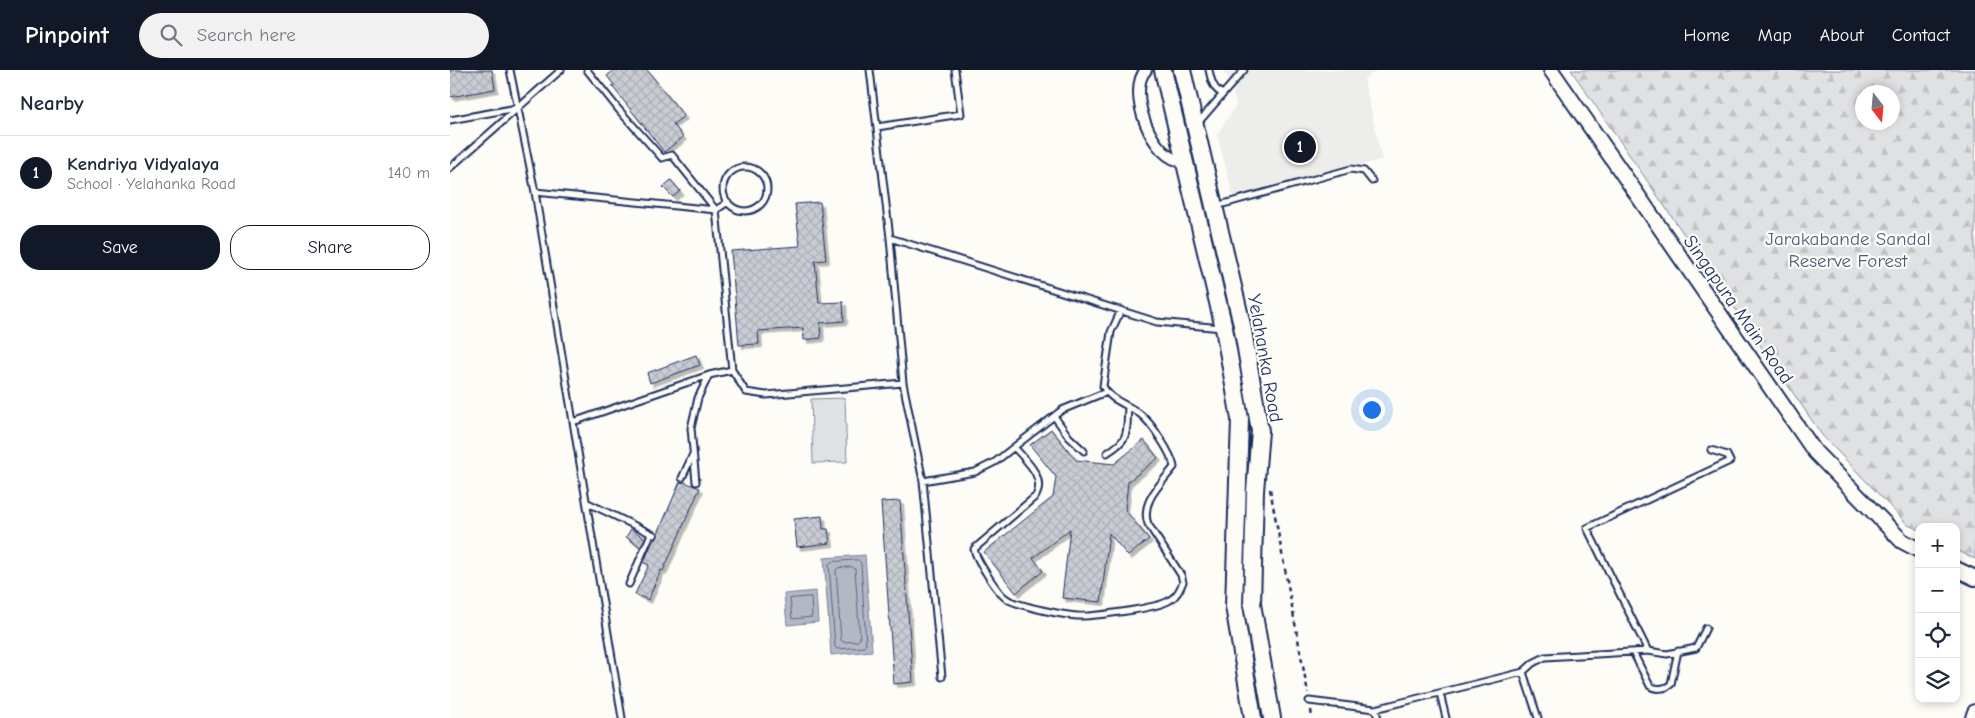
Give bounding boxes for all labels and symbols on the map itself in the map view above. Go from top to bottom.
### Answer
north arrow [1855,85,1900,130]
pin: 1 [1284,128,1316,166]
park label: Jarakabande Sandal Reserve Forest [1765,228,1931,272]
street label: Singapura Main Road [1679,231,1798,388]
street label: Yelahanka Road [1243,292,1287,424]
your location [1359,397,1385,423]

